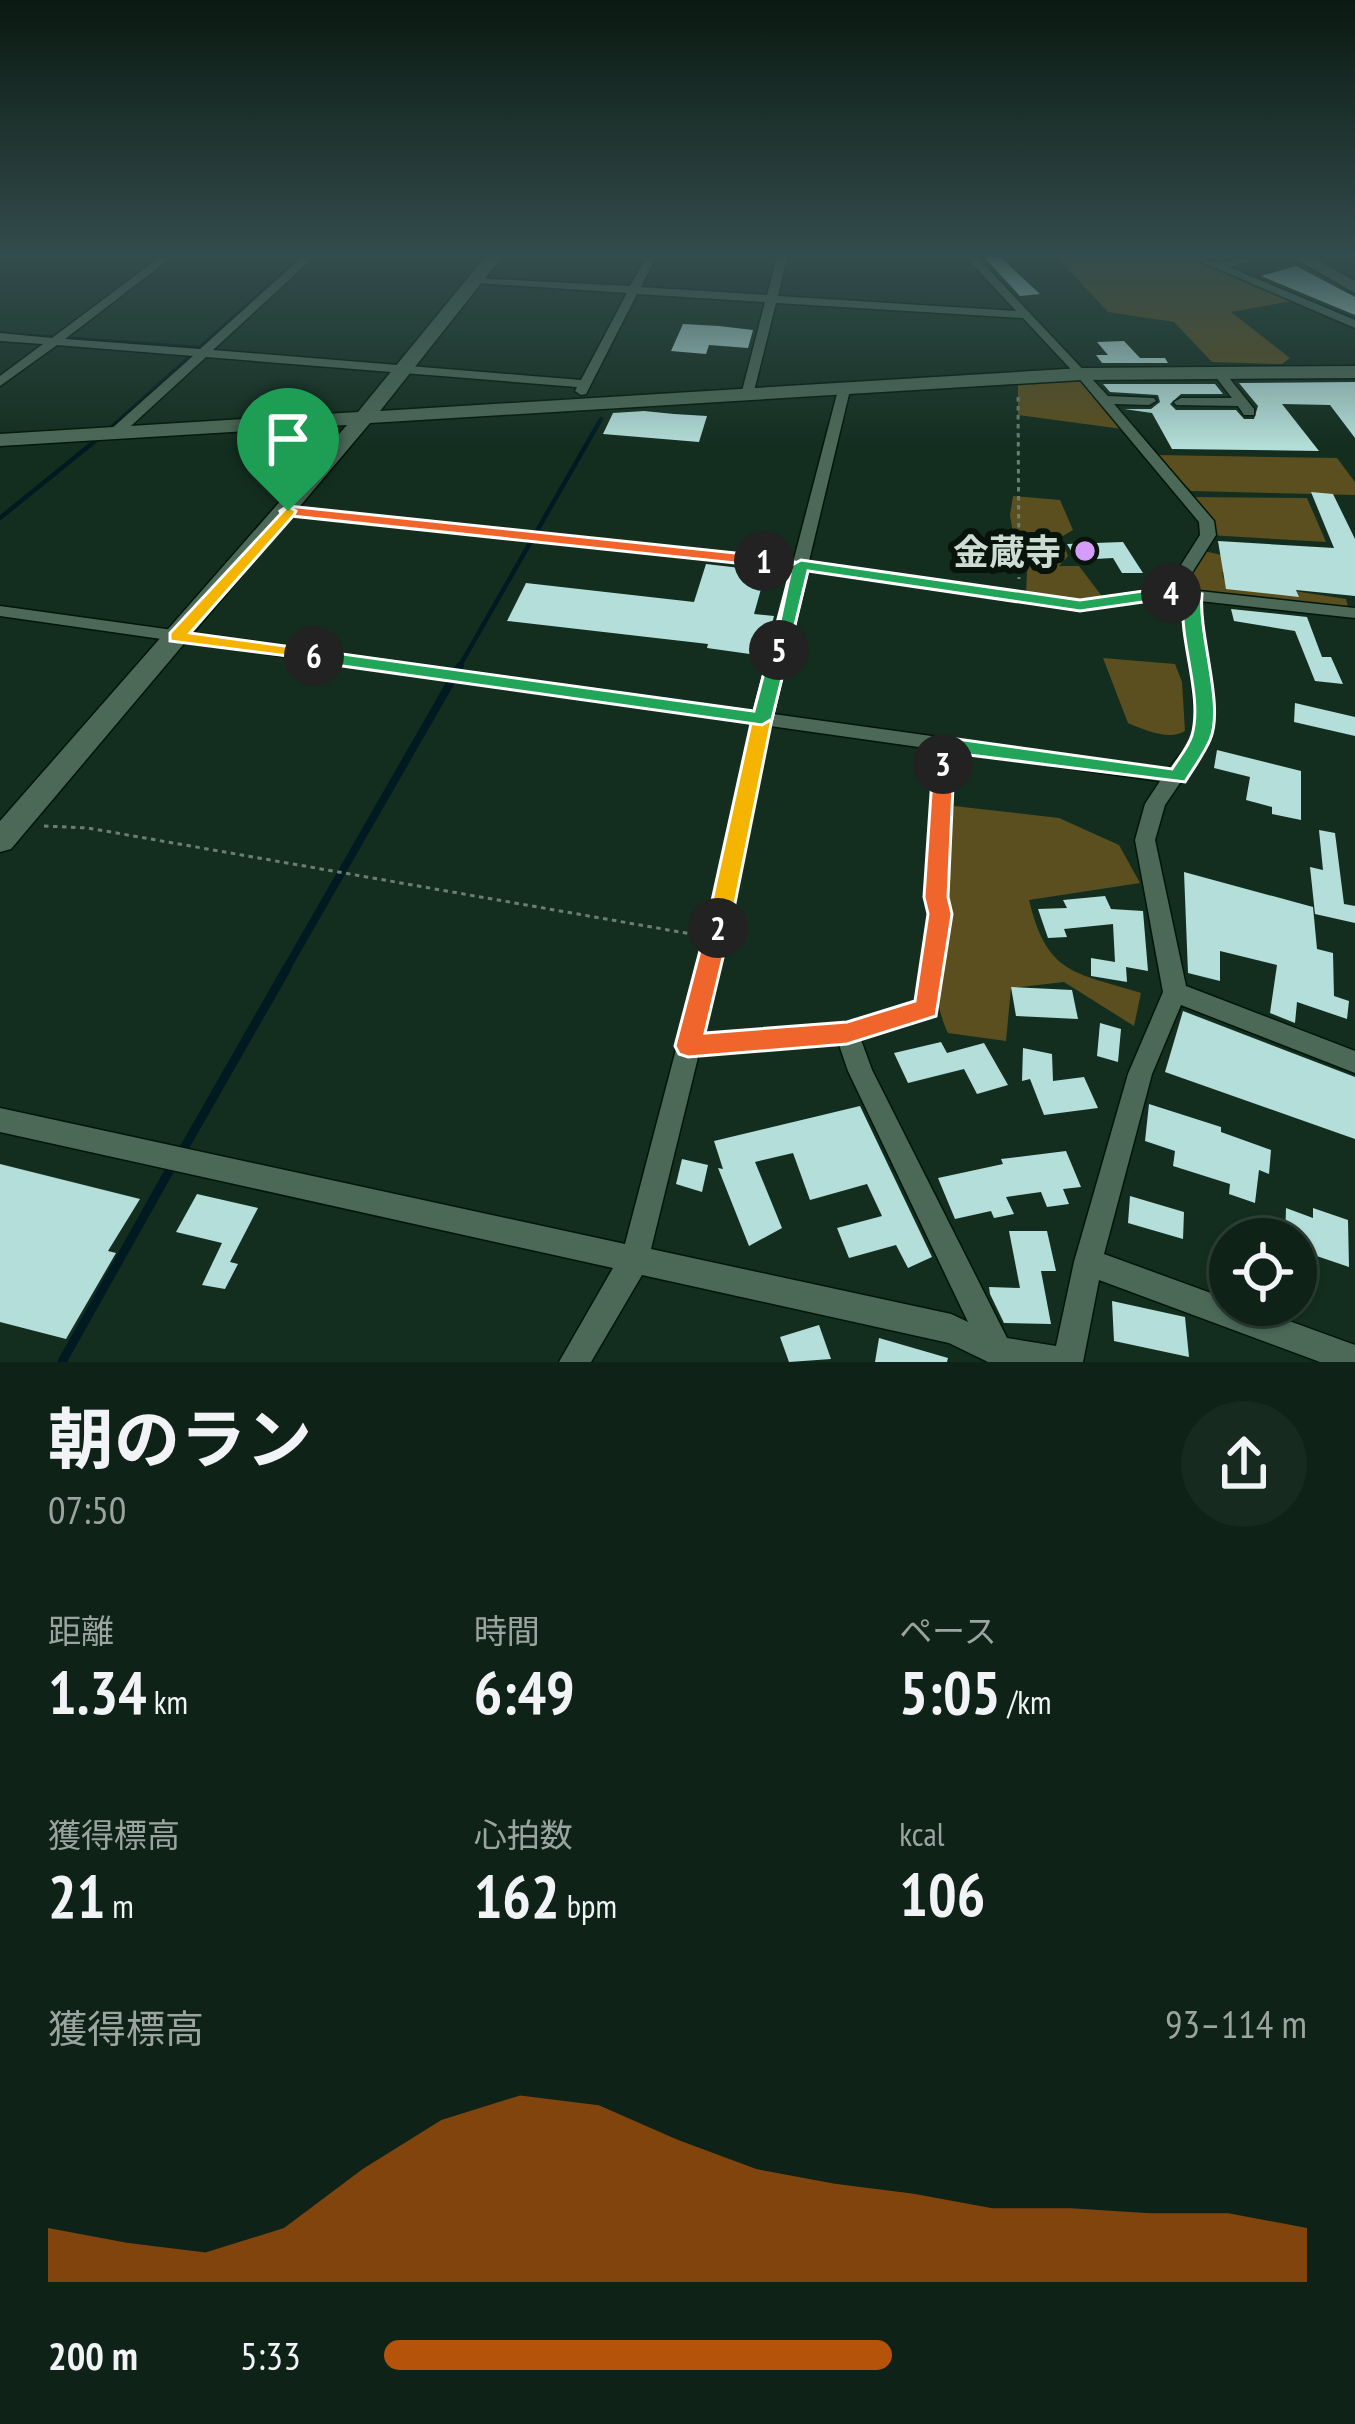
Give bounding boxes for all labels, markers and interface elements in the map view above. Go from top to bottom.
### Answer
pin [237,388,339,511]
icon: arrive [255,406,321,472]
place label: 金蔵寺 [953,528,1061,575]
pin: 1 [734,531,794,591]
marker: 金蔵寺 [1072,538,1098,564]
text: 1 [756,539,772,582]
pin: 4 [1141,563,1201,623]
text: 4 [1163,571,1179,614]
pin: 5 [749,620,809,680]
pin: 6 [284,626,344,686]
text: 5 [771,628,787,671]
text: 6 [306,634,322,677]
pin: 3 [913,734,973,794]
text: 3 [935,742,951,785]
pin: 2 [688,898,748,958]
text: 2 [710,906,726,949]
map controls [1209,1218,1317,1326]
button: locate [1209,1218,1317,1326]
text: 朝のラン [48,1396,312,1481]
button: share [1181,1401,1307,1527]
text: 07:50 [48,1484,126,1535]
text: 距離 [48,1609,114,1652]
text: 時間 [474,1609,540,1652]
text: ペース [899,1609,997,1652]
text: 1.34 [48,1653,147,1731]
text: 6:49 [474,1653,575,1731]
text: 5:05 [899,1653,1000,1731]
text: km [147,1680,188,1723]
text: /km [1000,1680,1051,1723]
text: kcal [899,1812,944,1855]
text: 獲得標高 [48,1813,180,1856]
text: 心拍数 [474,1813,573,1856]
text: 106 [899,1855,985,1933]
text: 21 [48,1857,105,1935]
text: 162 [474,1857,560,1935]
text: m [105,1884,134,1927]
text: bpm [560,1884,617,1927]
text: 93–114 m [1165,1998,1307,2049]
text: 獲得標高 [48,2003,204,2054]
text: 200 m [48,2330,138,2381]
text: 5:33 [240,2330,301,2381]

